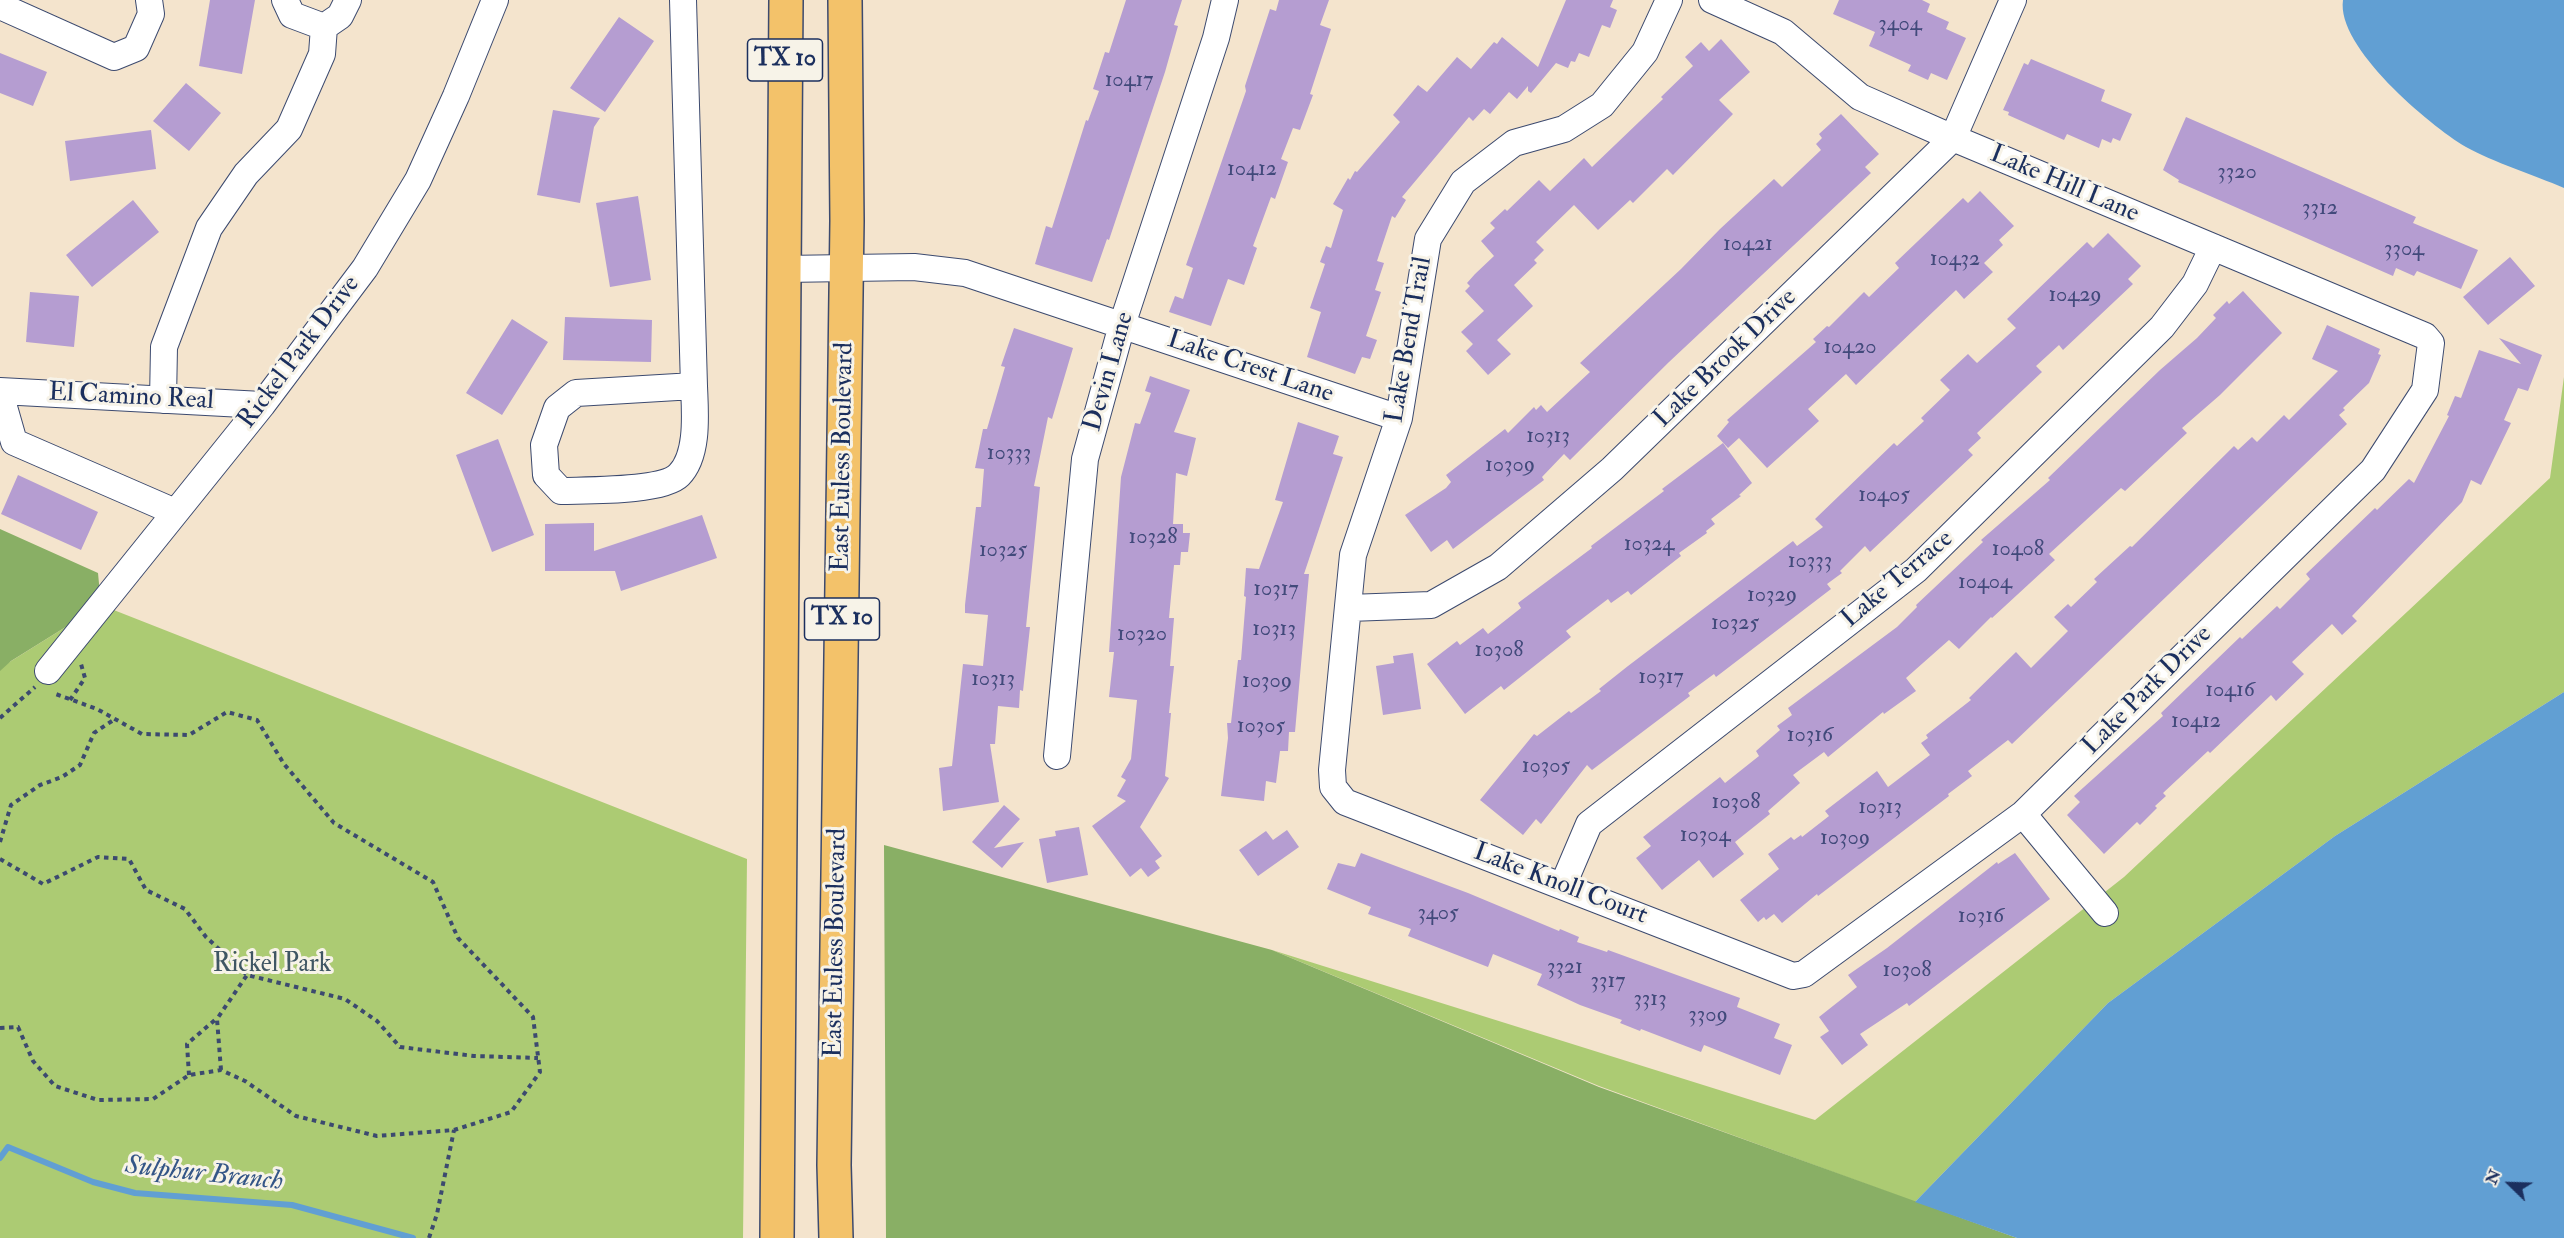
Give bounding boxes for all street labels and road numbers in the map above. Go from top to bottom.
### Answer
road number: TX 10 [748,39,822,81]
street label: Lake Hill Lane [1985,140,2143,230]
street label: Lake Bend Trail [1380,255,1440,425]
street label: Rickel Park Drive [232,270,368,436]
street label: Lake Brook Drive [1648,283,1804,435]
street label: Devin Lane [1078,309,1142,435]
street label: Lake Crest Lane [1163,325,1337,411]
street label: East Euless Boulevard [826,342,862,572]
street label: El Camino Real [48,378,214,418]
street label: Lake Terrace [1836,524,1960,636]
road number: TX 10 [804,598,880,640]
street label: Lake Park Drive [2077,620,2219,762]
street label: East Euless Boulevard [819,828,855,1058]
street label: Lake Knoll Court [1469,838,1651,932]

